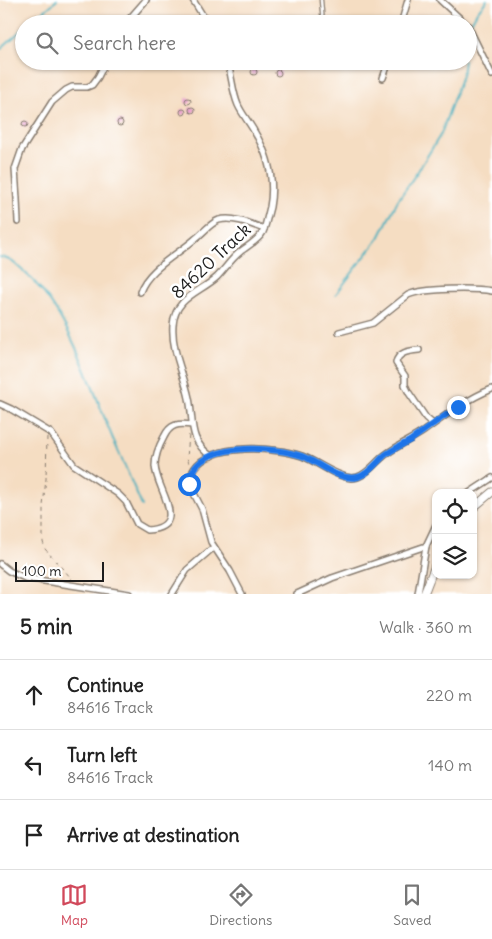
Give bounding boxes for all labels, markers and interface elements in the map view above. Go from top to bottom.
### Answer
search box [15,15,477,70]
icon: search [33,29,61,57]
text: Search here [73,31,176,55]
street label: 84620 Track [166,218,255,303]
route end [447,396,470,419]
route start [178,473,201,496]
map controls [432,489,477,579]
button: locate [432,489,477,534]
button: layers [432,534,477,579]
scale bar [15,559,104,582]
text: 100 m [22,562,62,580]
text: 5 min [20,613,72,640]
text: Walk · 360 m [379,617,472,637]
text: Continue [67,673,144,697]
icon: ahead [20,681,48,709]
text: 220 m [426,685,472,705]
text: 84616 Track [67,697,153,717]
text: Turn left [67,743,137,767]
icon: left [20,751,48,779]
text: 140 m [428,755,472,775]
text: 84616 Track [67,767,153,787]
icon: arrive [20,821,48,849]
text: Arrive at destination [67,823,240,847]
tab: Map [60,881,88,929]
tab: Directions [209,881,272,929]
tab: Saved [393,881,432,929]

